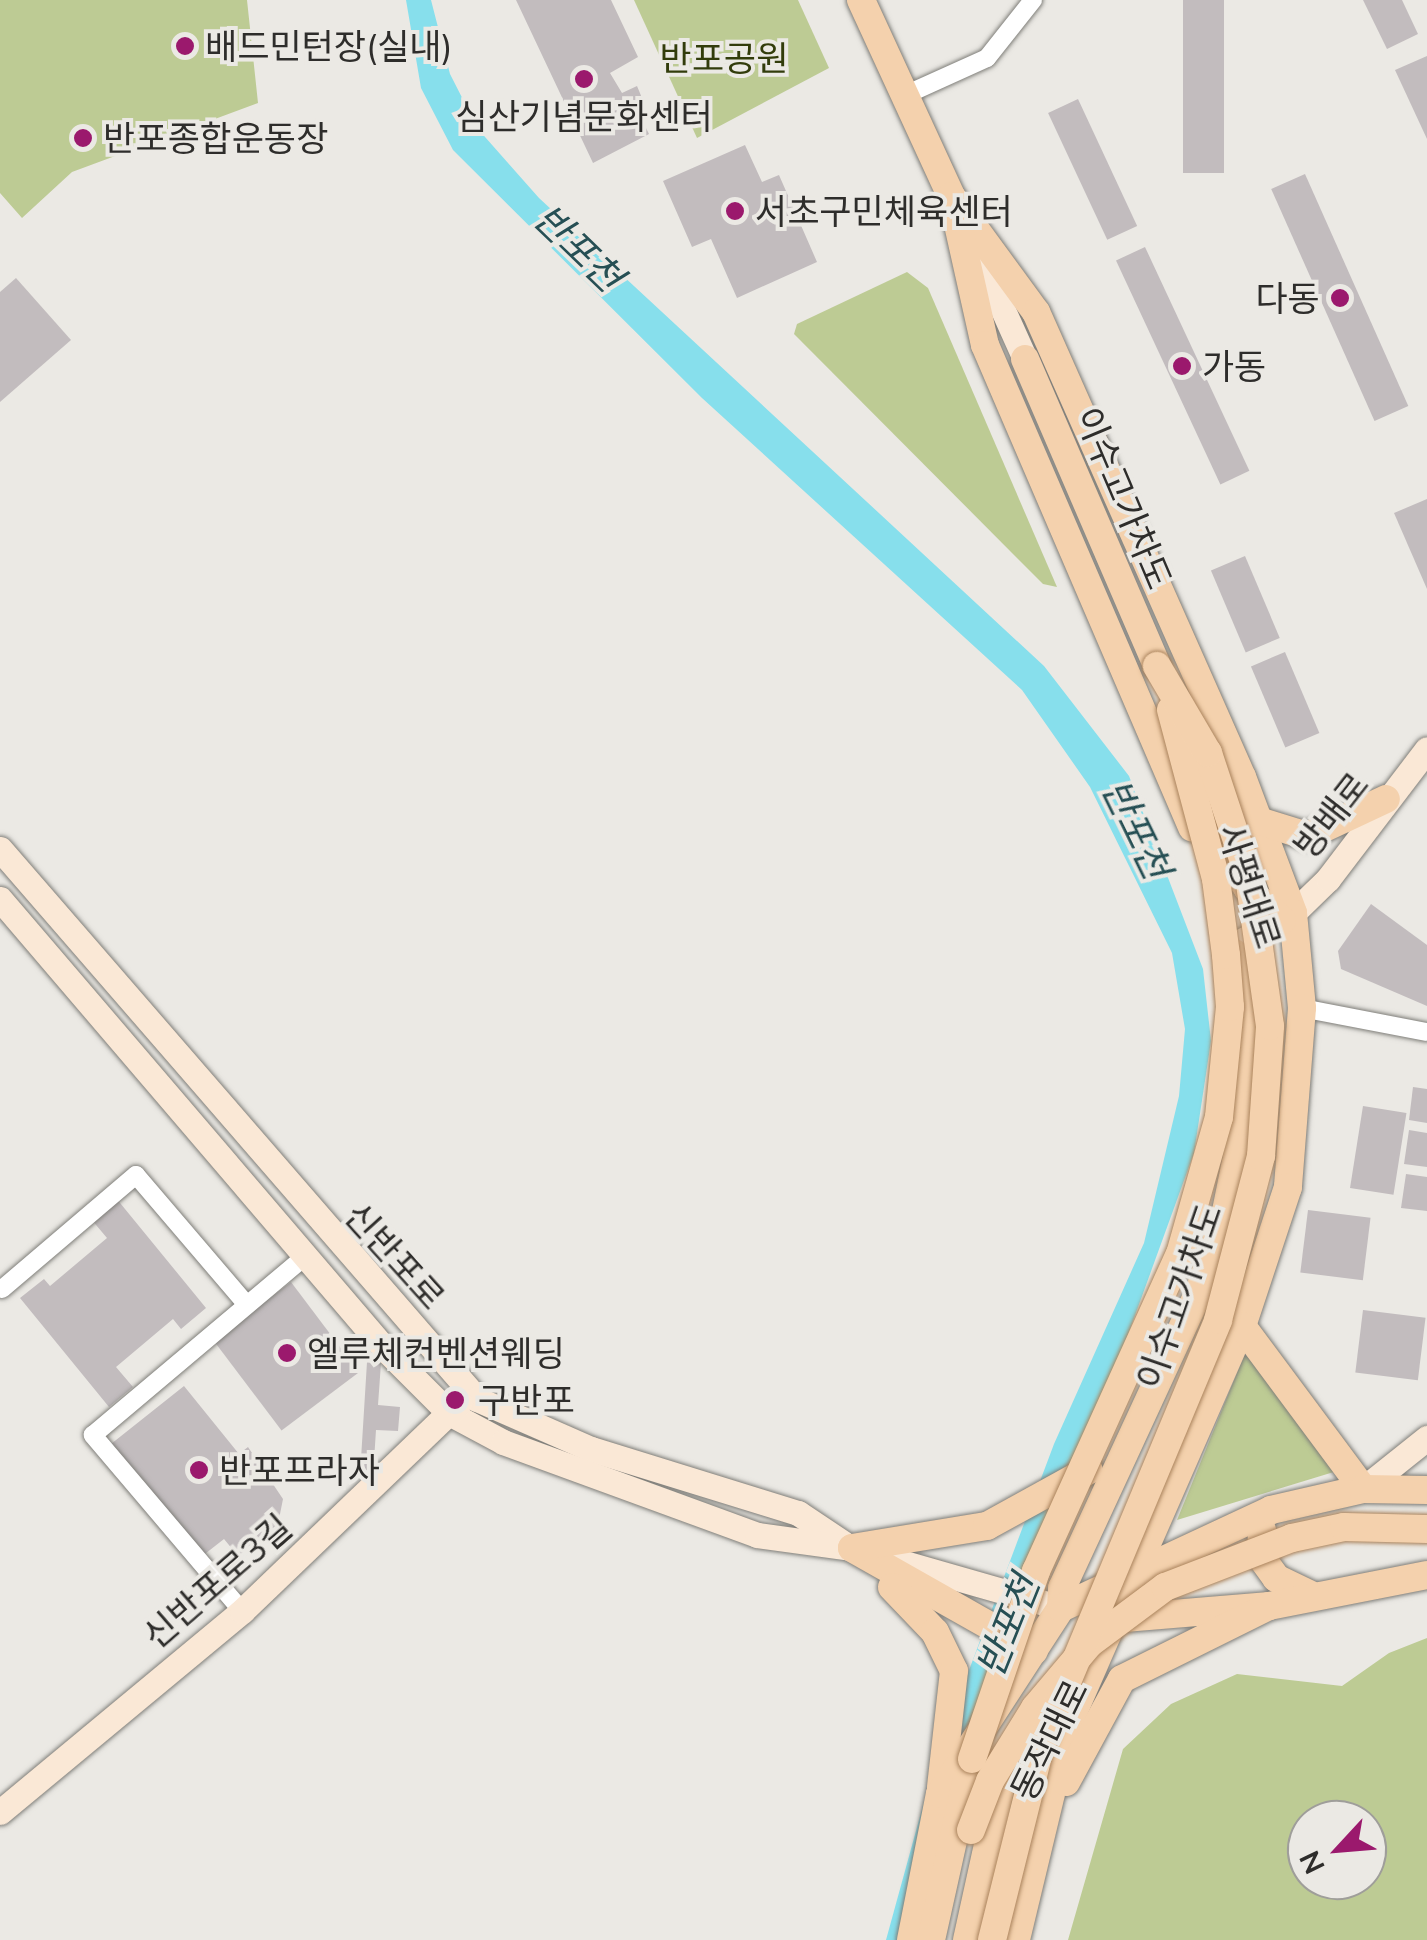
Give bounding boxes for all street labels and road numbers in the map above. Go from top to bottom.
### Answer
street label: 이수고가차도 [1067,401,1181,595]
street label: 방배로 [1285,764,1377,866]
street label: 사평대로 [1210,818,1290,954]
street label: 신반포로 [336,1194,454,1318]
street label: 이수고가차도 [1128,1198,1230,1394]
street label: 신반포로3길 [135,1505,299,1657]
street label: 동작대로 [1002,1673,1096,1807]

